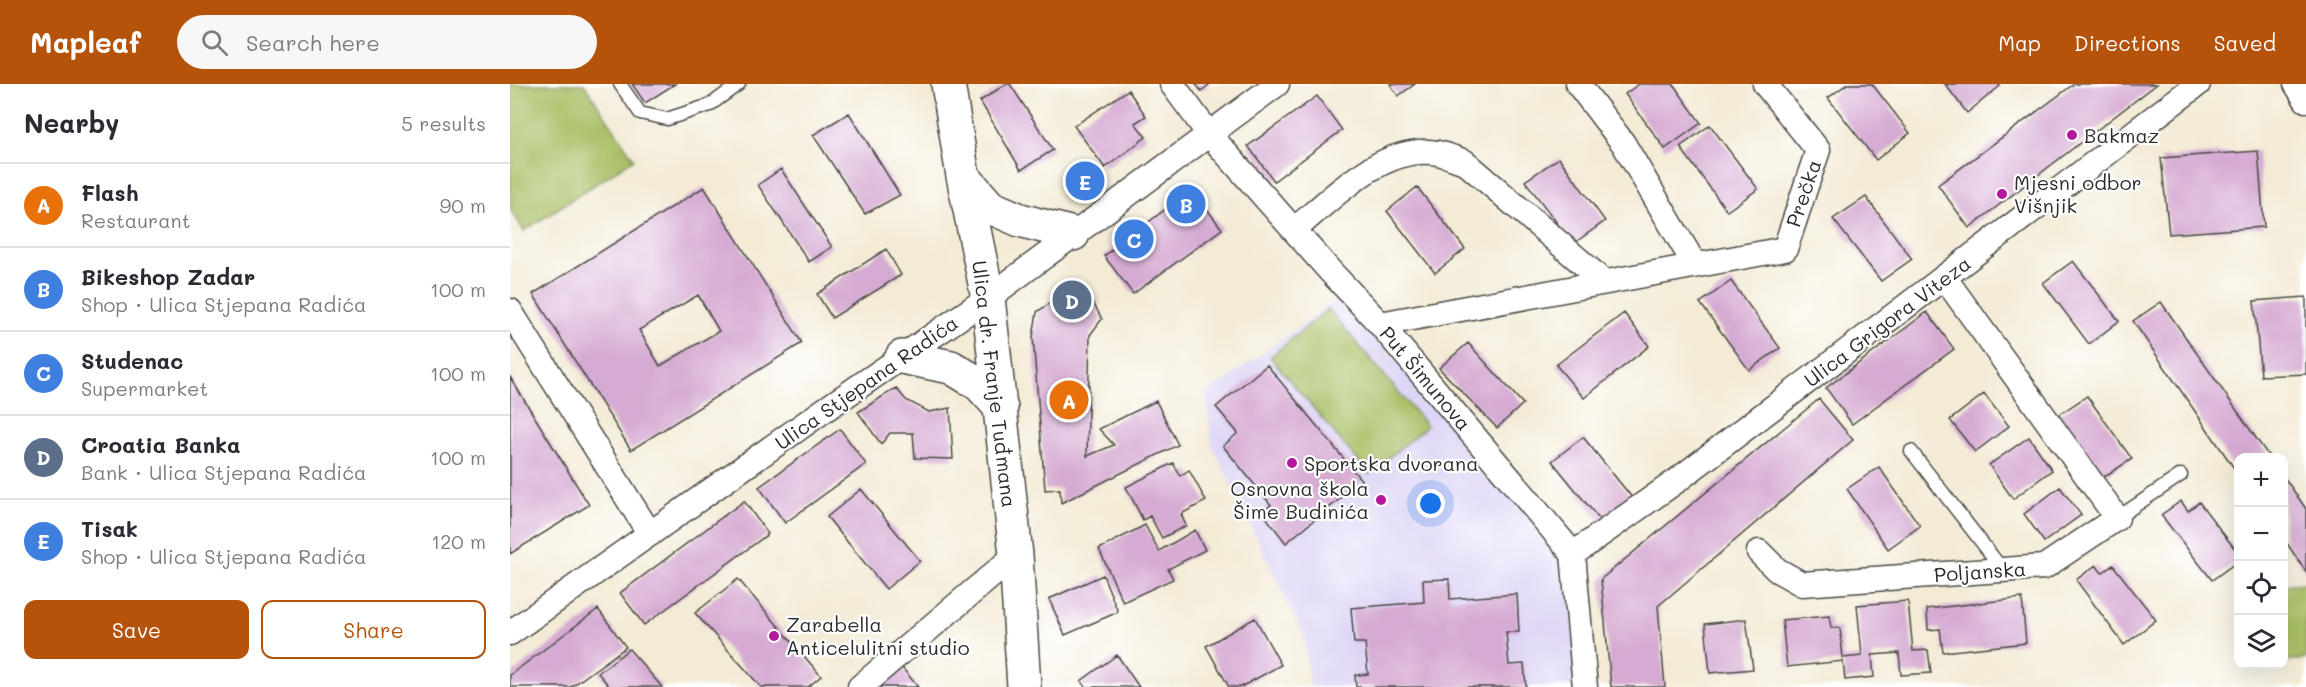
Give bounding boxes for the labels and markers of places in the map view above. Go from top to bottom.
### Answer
place label: Bakmaz [2084,122,2159,148]
marker: Bakmaz [2065,128,2079,142]
pin: E [1066,158,1104,204]
place label: Mjesni odbor Višnjik [2014,169,2142,218]
pin: B [1166,182,1206,226]
marker: Mjesni odbor Višnjik [1995,187,2009,201]
pin: C [1114,216,1154,262]
pin: D [1052,278,1092,322]
pin: A [1050,378,1088,422]
place label: Sportska dvorana [1304,450,1479,476]
marker: Sportska dvorana [1285,456,1299,470]
place label: Osnovna škola Šime Budinića [1230,475,1369,524]
marker: Osnovna škola Šime Budinića [1374,493,1388,507]
place label: Zarabella Anticelulitni studio [786,611,970,660]
marker: Zarabella Anticelulitni studio [767,629,781,643]

